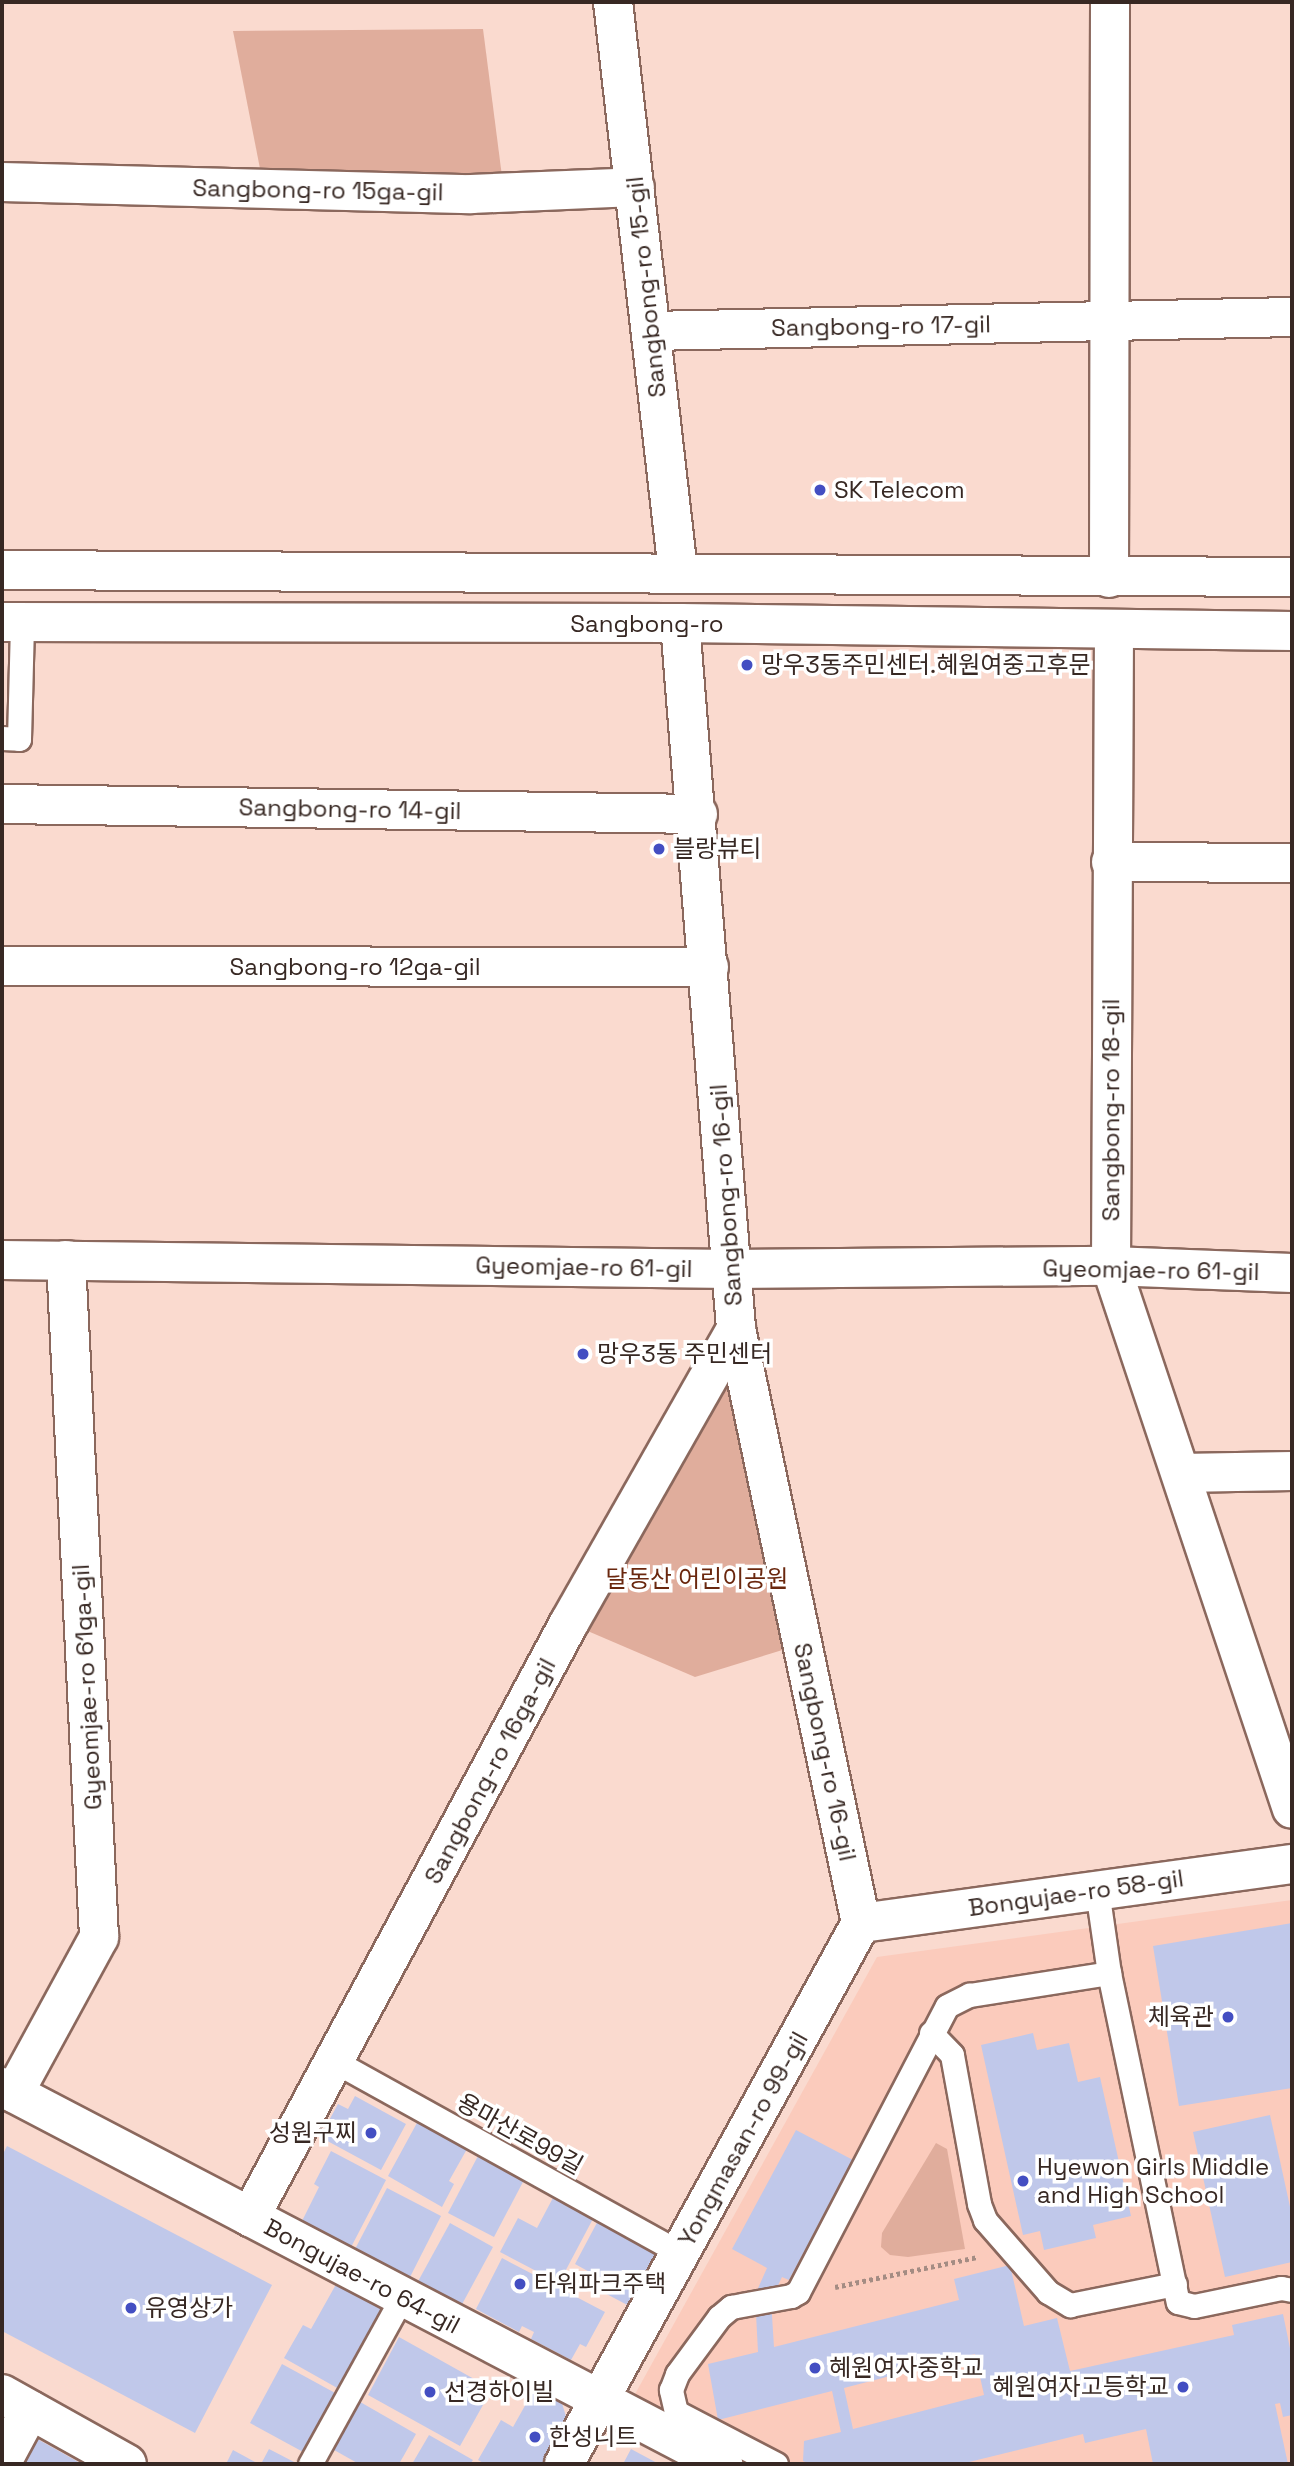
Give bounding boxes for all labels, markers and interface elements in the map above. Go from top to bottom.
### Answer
street label: Sangbong-ro 15ga-gil [192,173,444,207]
street label: Sangbong-ro 15-gil [620,175,672,399]
street label: Sangbong-ro 17-gil [771,310,991,342]
place label: SK Telecom [834,476,965,504]
marker: SK Telecom [812,482,828,498]
street label: Sangbong-ro [570,610,724,638]
place label: 망우3동주민센터.혜원여중고후문 [761,651,1091,679]
marker: 망우3동주민센터.혜원여중고후문 [739,657,755,673]
street label: Sangbong-ro 14-gil [238,793,462,825]
place label: 블랑뷰티 [673,835,761,863]
marker: 블랑뷰티 [651,841,667,857]
street label: Sangbong-ro 12ga-gil [229,953,481,981]
street label: Sangbong-ro 18-gil [1097,999,1125,1221]
street label: Sangbong-ro 16-gil [704,1083,748,1307]
street label: Gyeomjae-ro 61-gil [475,1251,693,1283]
street label: Gyeomjae-ro 61-gil [1042,1254,1260,1286]
place label: 망우3동 주민센터 [597,1340,772,1368]
marker: 망우3동 주민센터 [575,1346,591,1362]
street label: Gyeomjae-ro 61ga-gil [66,1563,108,1811]
park label: 달동산 어린이공원 [606,1565,788,1593]
street label: Sangbong-ro 16-gil [788,1640,862,1864]
street label: Sangbong-ro 16ga-gil [418,1653,562,1889]
street label: Bongujae-ro 58-gil [967,1864,1185,1922]
place label: 체육관 [1148,2003,1214,2031]
marker: 체육관 [1220,2009,1236,2025]
street label: Yongmasan-ro 99-gil [672,2027,814,2251]
street label: 용마산로99길 [452,2088,588,2180]
place label: 성원구찌 [269,2119,357,2147]
marker: 성원구찌 [363,2125,379,2141]
place label: Hyewon Girls Middle and High School [1037,2153,1269,2209]
marker: Hyewon Girls Middle and High School [1015,2173,1031,2189]
street label: Bongujae-ro 64-gil [259,2212,465,2340]
place label: 타워파크주택 [534,2270,666,2298]
marker: 타워파크주택 [512,2276,528,2292]
place label: 유영상가 [145,2294,233,2322]
marker: 유영상가 [123,2300,139,2316]
place label: 혜원여자중학교 [829,2354,984,2382]
marker: 혜원여자중학교 [807,2360,823,2376]
place label: 혜원여자고등학교 [992,2373,1169,2401]
place label: 선경하이빌 [444,2378,554,2406]
marker: 혜원여자고등학교 [1175,2379,1191,2395]
marker: 선경하이빌 [422,2384,438,2400]
place label: 한성니트 [549,2423,637,2451]
marker: 한성니트 [527,2429,543,2445]

